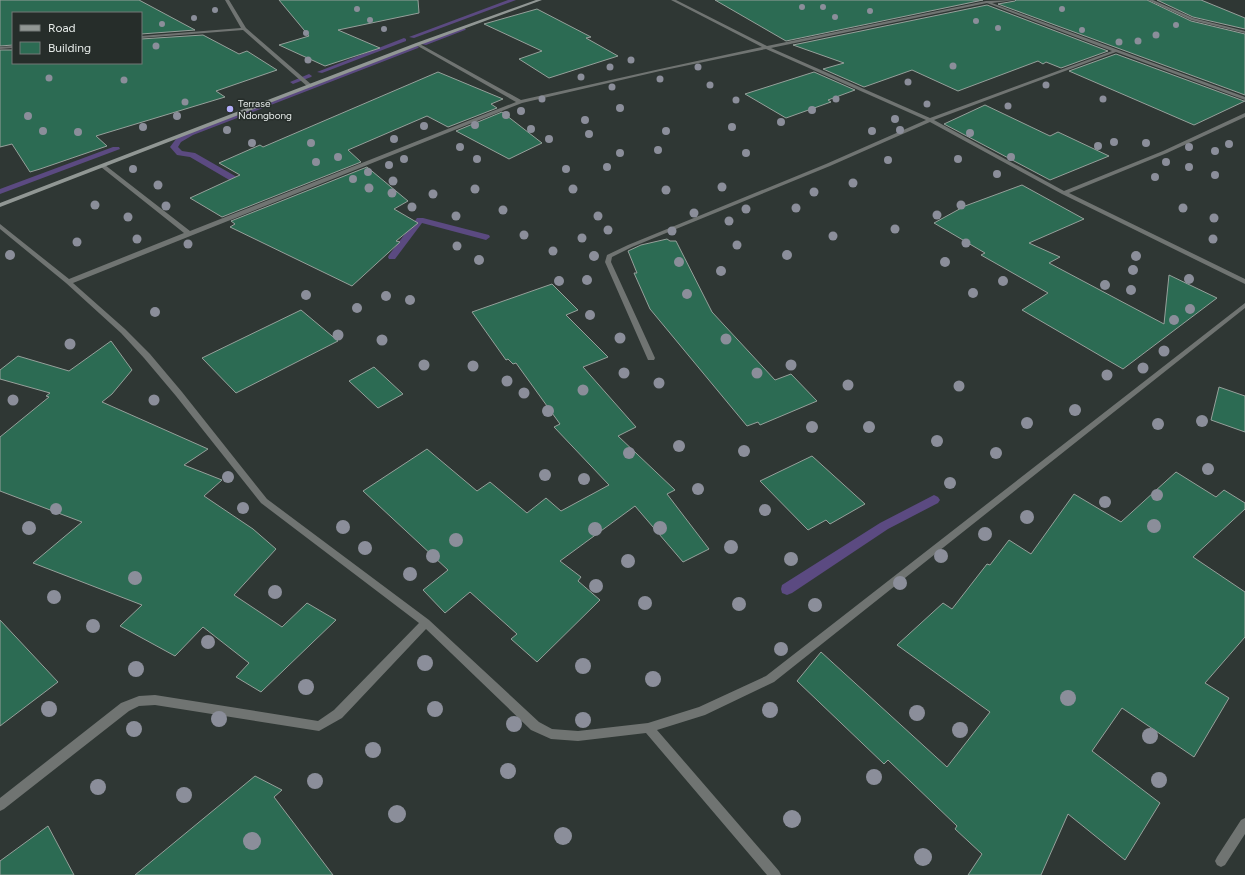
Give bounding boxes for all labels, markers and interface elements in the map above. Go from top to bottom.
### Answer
legend [12,12,142,64]
text: Road [48,21,76,35]
text: Building [48,41,91,55]
place label: Terrase Ndongbong [238,97,292,122]
marker: Terrase Ndongbong [225,104,235,114]

